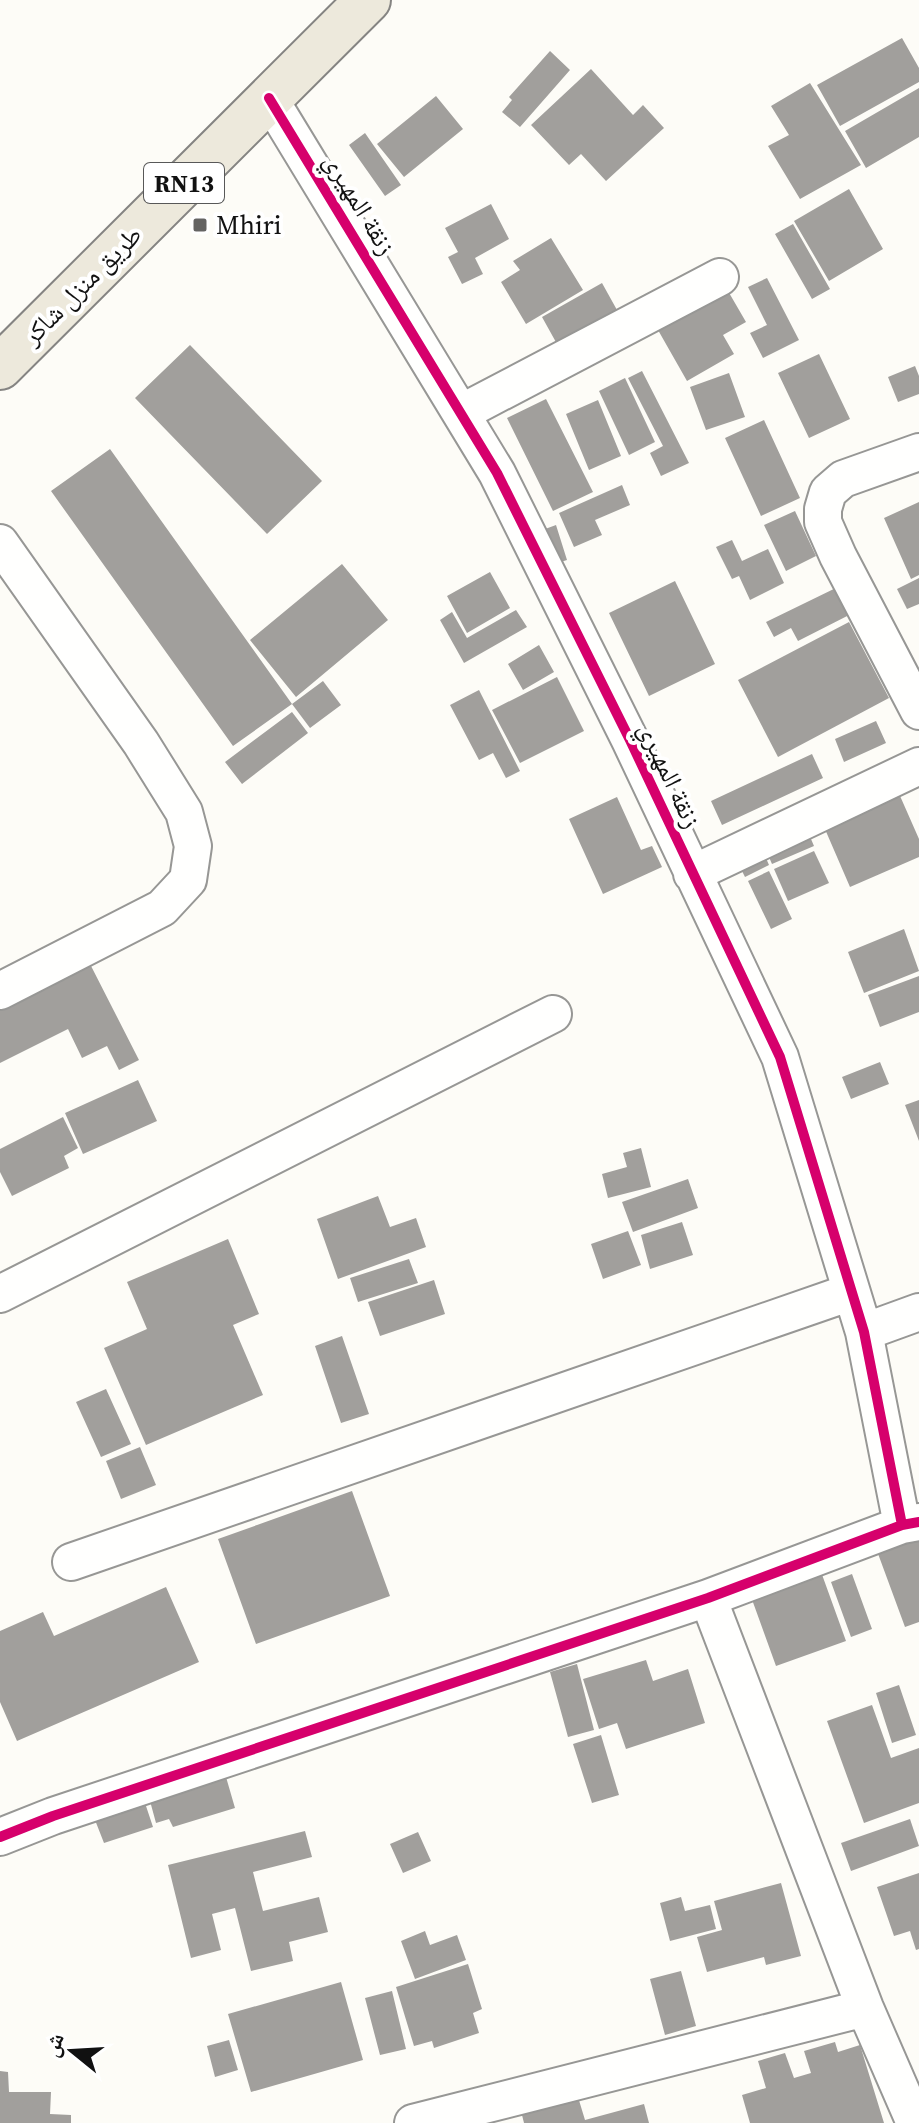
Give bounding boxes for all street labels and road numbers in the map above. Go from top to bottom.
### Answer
street label: زنقة المهيري [313,146,405,263]
road number: RN13 [144,163,224,203]
street label: طريق منزل شاكر [13,217,150,354]
street label: زنقة المهيري [627,716,710,835]

